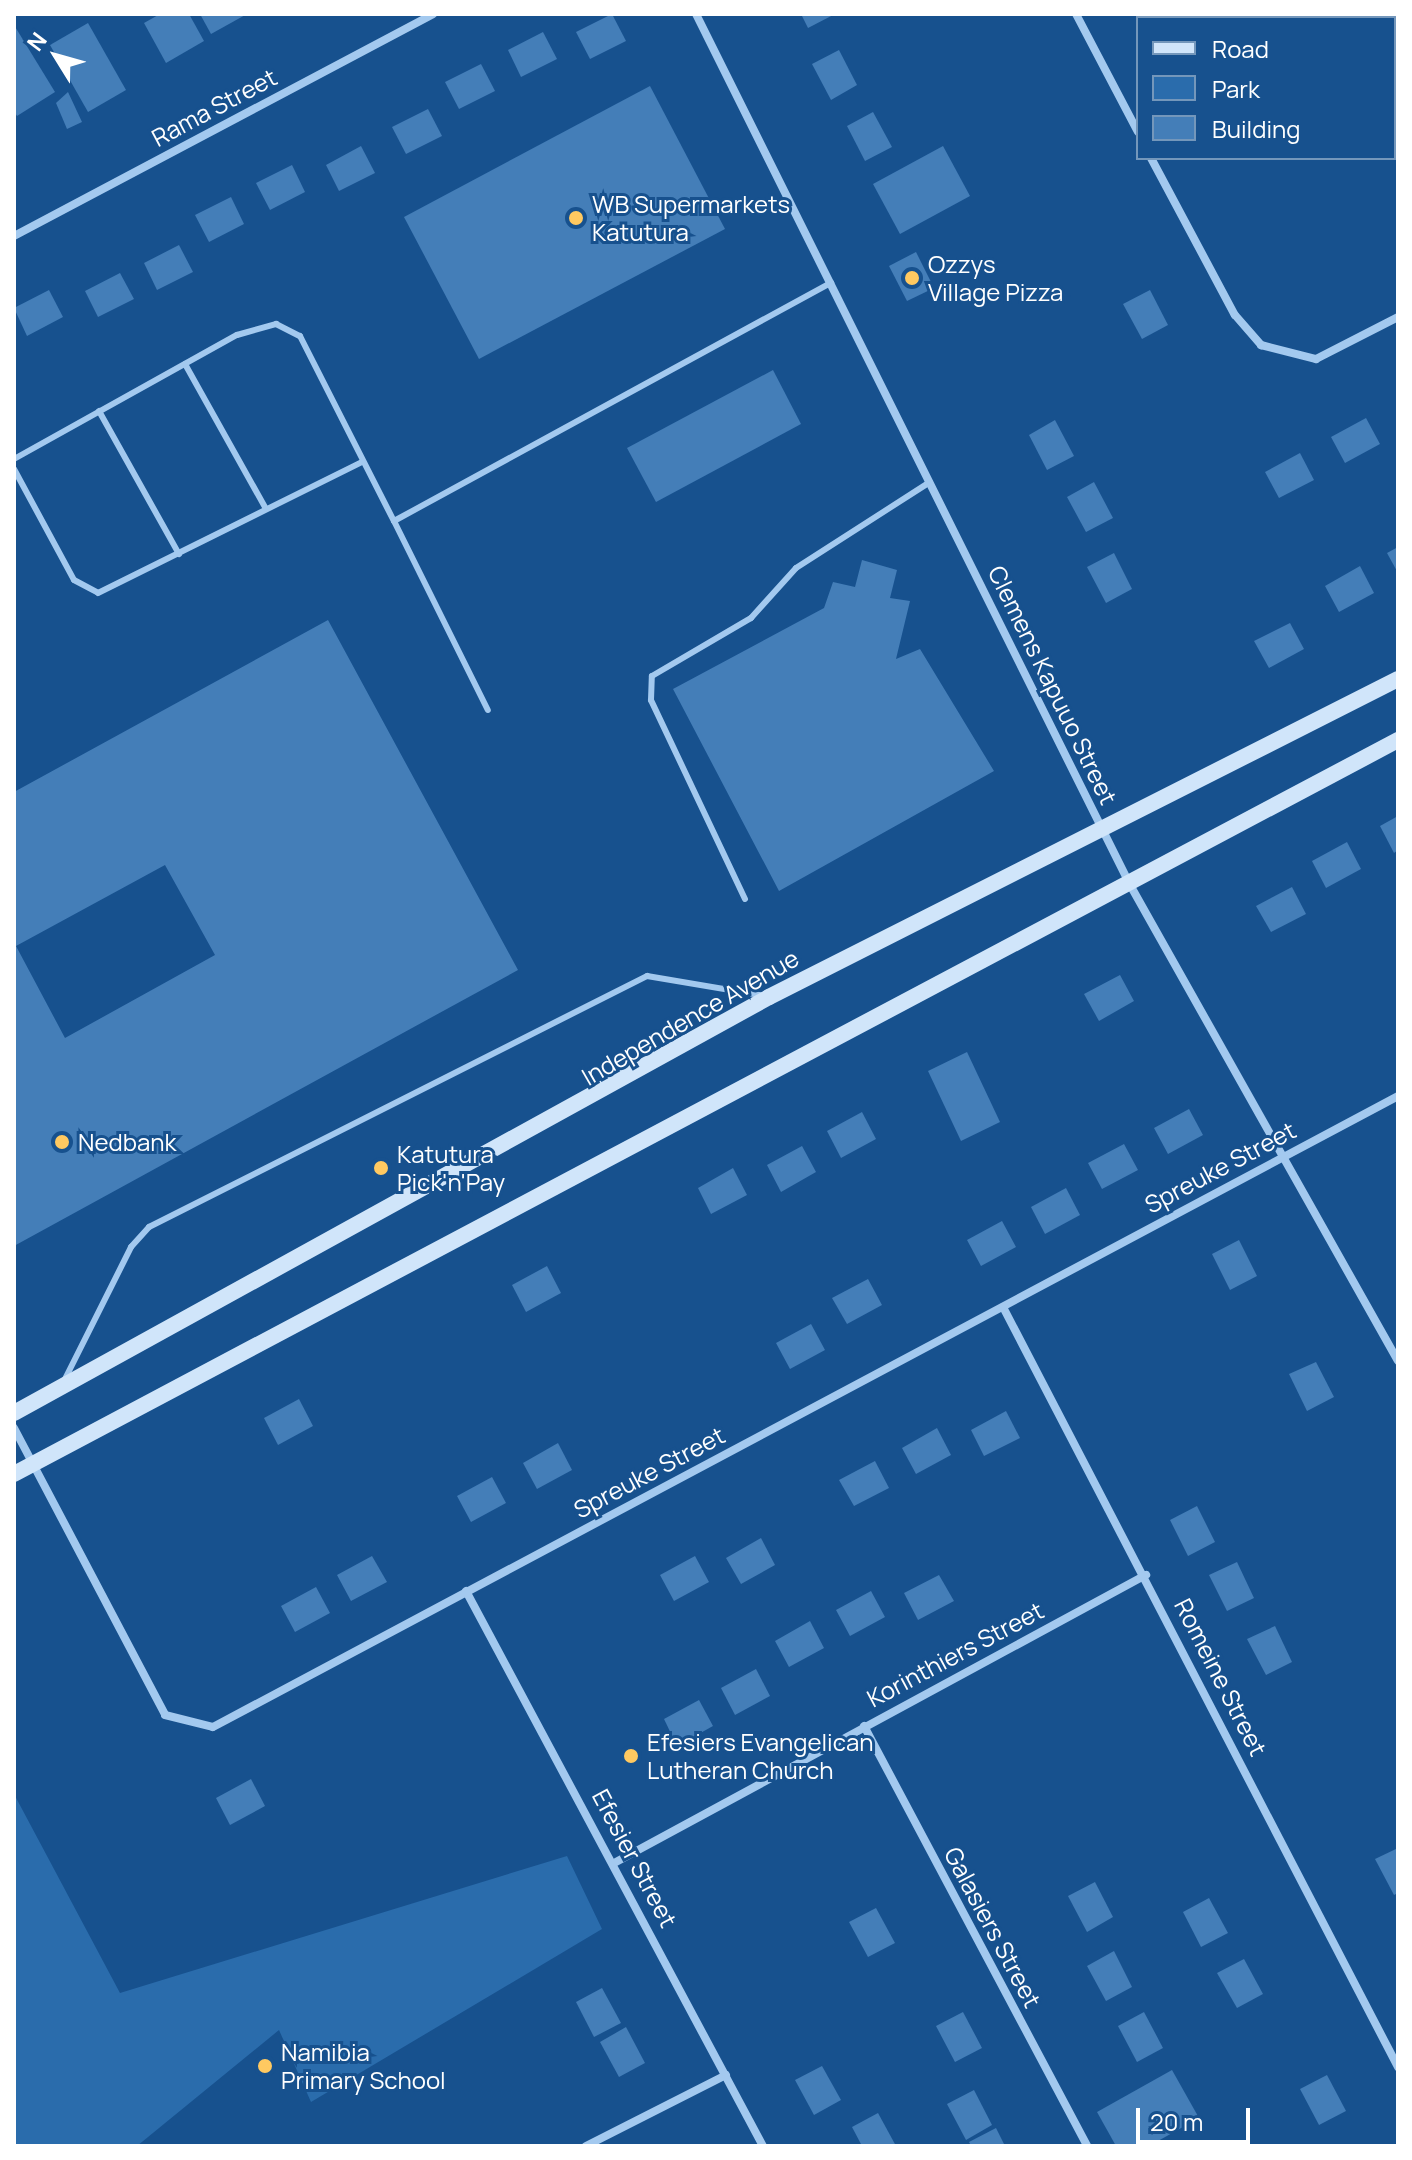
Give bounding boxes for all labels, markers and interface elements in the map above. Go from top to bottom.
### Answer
north arrow [16,16,96,96]
legend [1136,16,1396,160]
text: N [20,26,54,57]
text: Road [1212,32,1269,65]
street label: Rama Street [147,62,281,152]
text: Park [1212,72,1260,105]
text: Building [1212,112,1300,145]
place label: WB Supermarkets Katutura [592,190,790,246]
marker: WB Supermarkets Katutura [567,209,585,227]
place label: Ozzys Village Pizza [928,250,1063,306]
marker: Ozzys Village Pizza [903,269,921,287]
street label: Clemens Kapuuo Street [983,561,1123,809]
street label: Independence Avenue [576,943,804,1091]
street label: Spreuke Street [1140,1115,1300,1219]
place label: Nedbank [78,1128,176,1156]
marker: Nedbank [53,1133,71,1151]
place label: Katutura Pick'n'Pay [397,1140,505,1196]
marker: Katutura Pick'n'Pay [372,1159,390,1177]
street label: Spreuke Street [569,1420,729,1524]
street label: Romeine Street [1169,1594,1273,1760]
street label: Korinthiers Street [862,1595,1048,1713]
place label: Efesiers Evangelican Lutheran Church [647,1728,874,1784]
marker: Efesiers Evangelican Lutheran Church [622,1747,640,1765]
street label: Efesier Street [587,1784,683,1932]
street label: Galasiers Street [939,1842,1047,2012]
place label: Namibia Primary School [281,2038,446,2094]
marker: Namibia Primary School [256,2057,274,2075]
scale bar [1140,2092,1254,2142]
text: 20 m [1150,2105,1203,2138]

